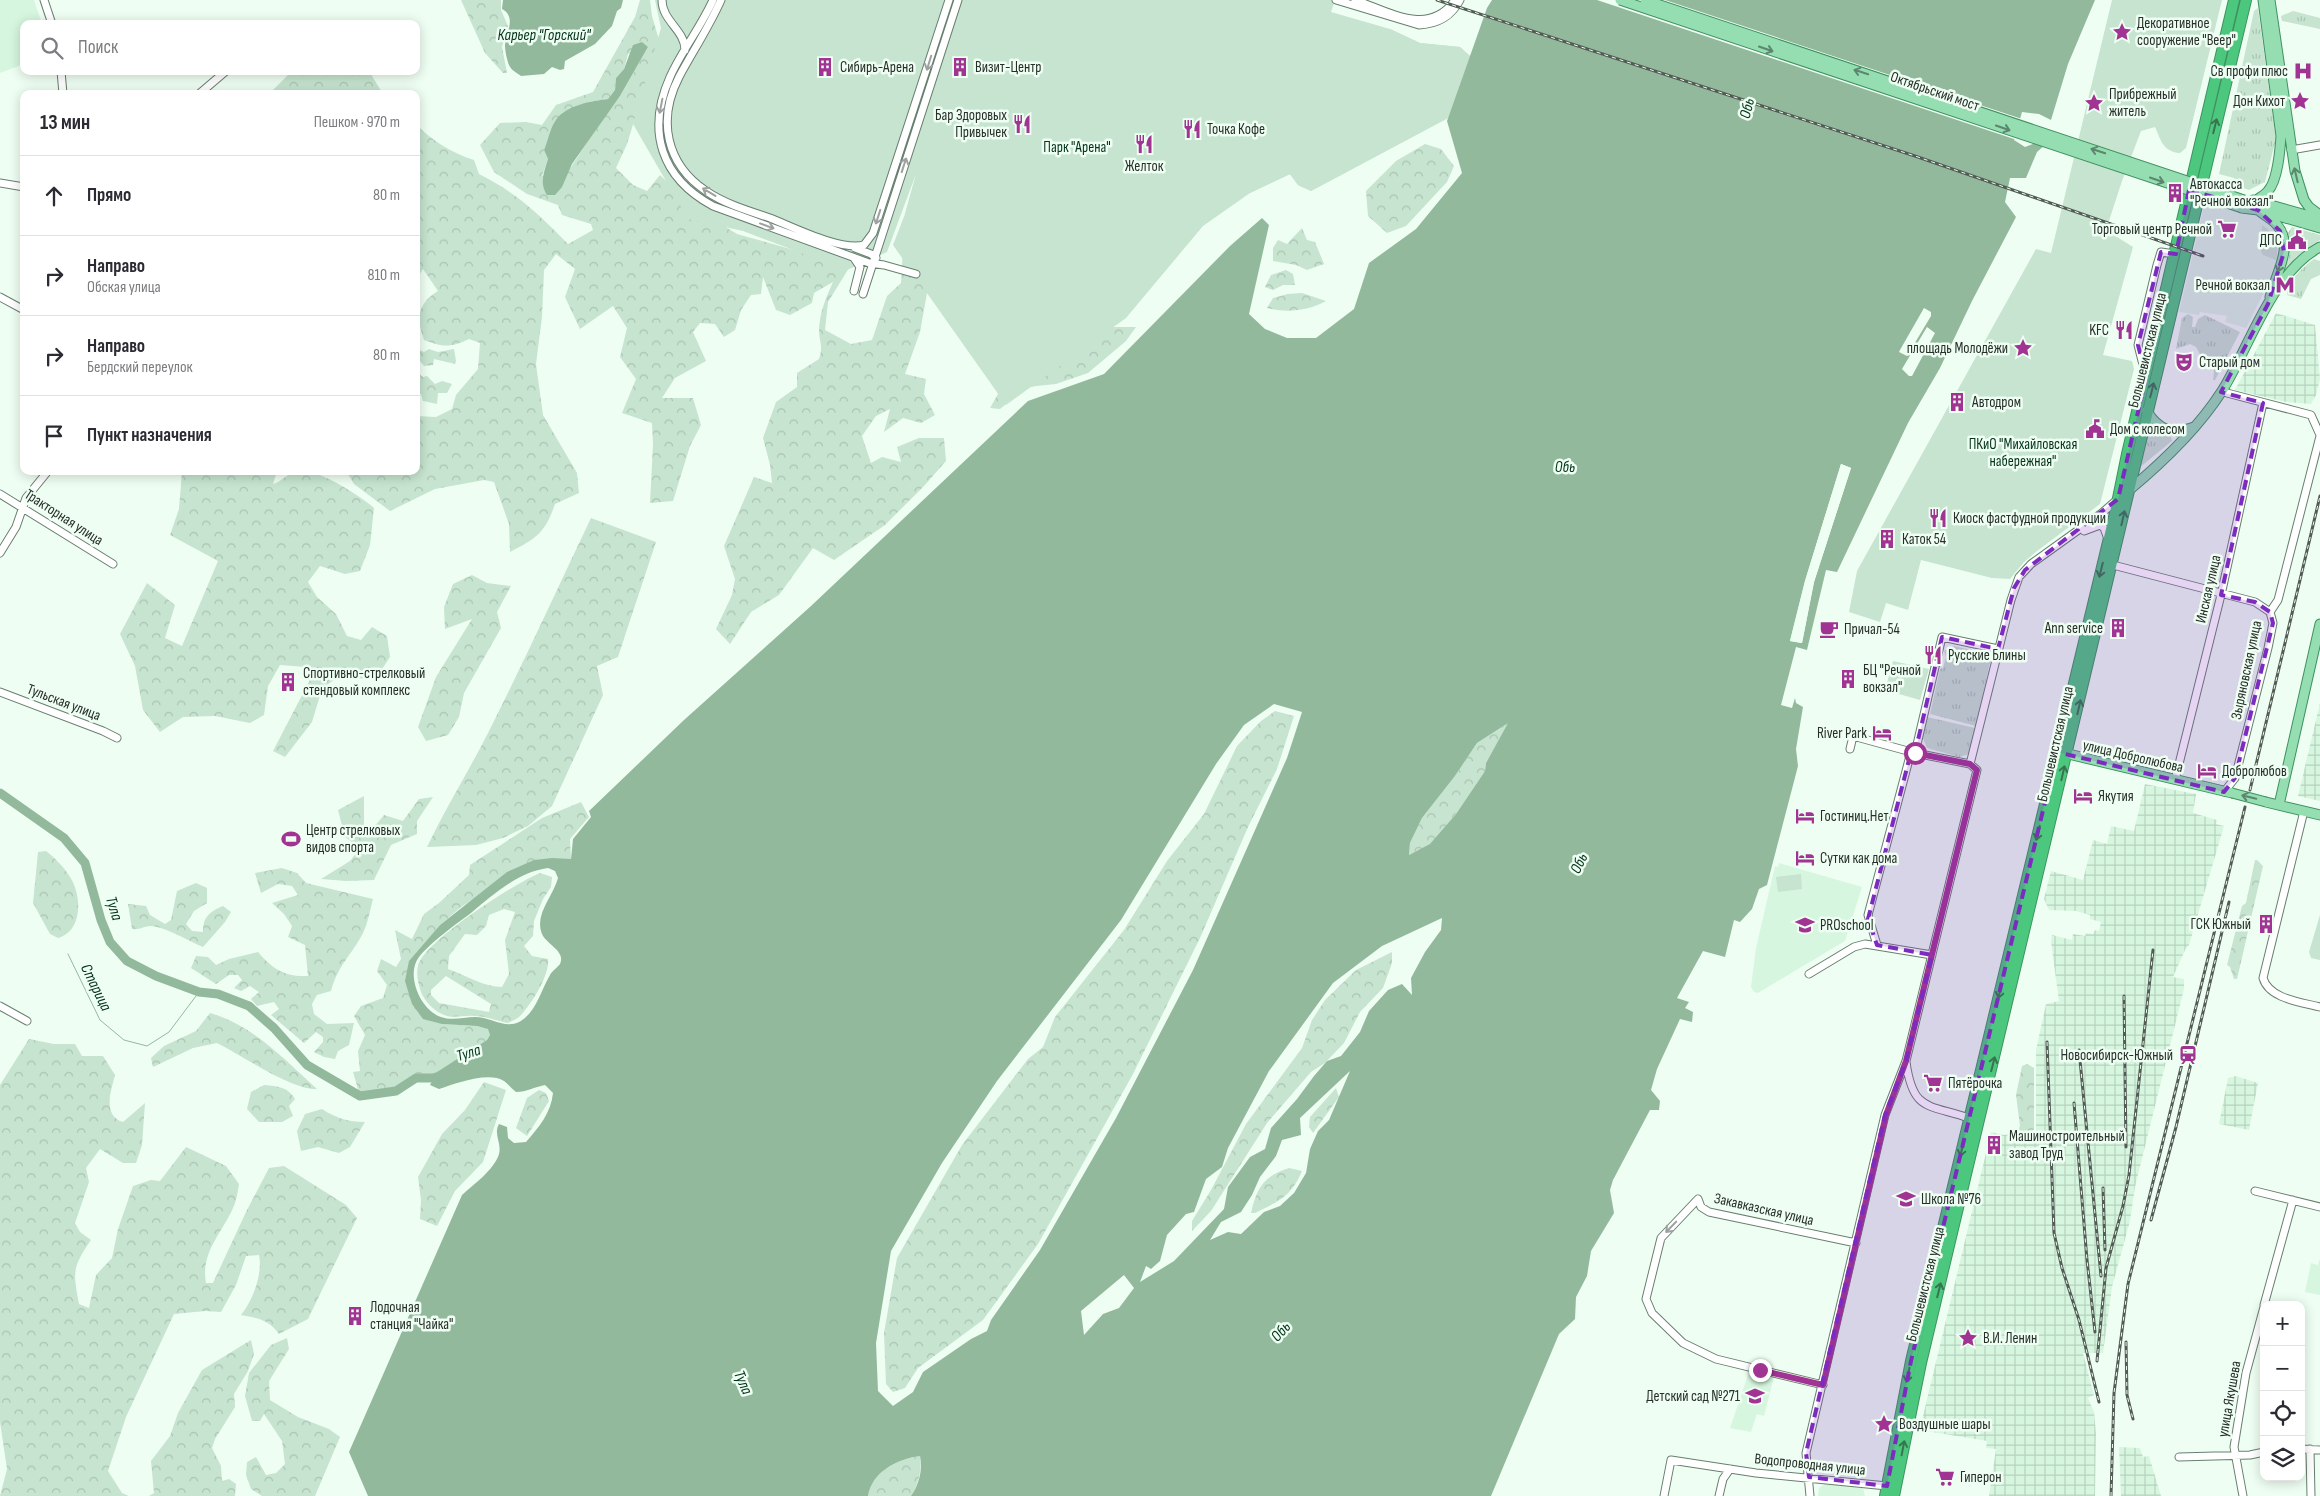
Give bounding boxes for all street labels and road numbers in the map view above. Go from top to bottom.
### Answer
street label: Октябрьский мост [1888,67,1982,116]
street label: Большевистская улица [2124,290,2171,410]
street label: Тракторная улица [21,485,107,550]
street label: Инская улица [2191,553,2226,625]
street label: Зыряновская улица [2227,619,2266,721]
street label: Тульская улица [24,680,104,725]
street label: Большевистская улица [2033,684,2078,804]
street label: улица Добролюбова [2081,736,2185,777]
street label: Закавказская улица [1712,1189,1816,1230]
street label: Большевистская улица [1902,1224,1949,1344]
street label: улица Якушева [2213,1359,2246,1439]
street label: Водопроводная улица [1754,1449,1867,1480]

